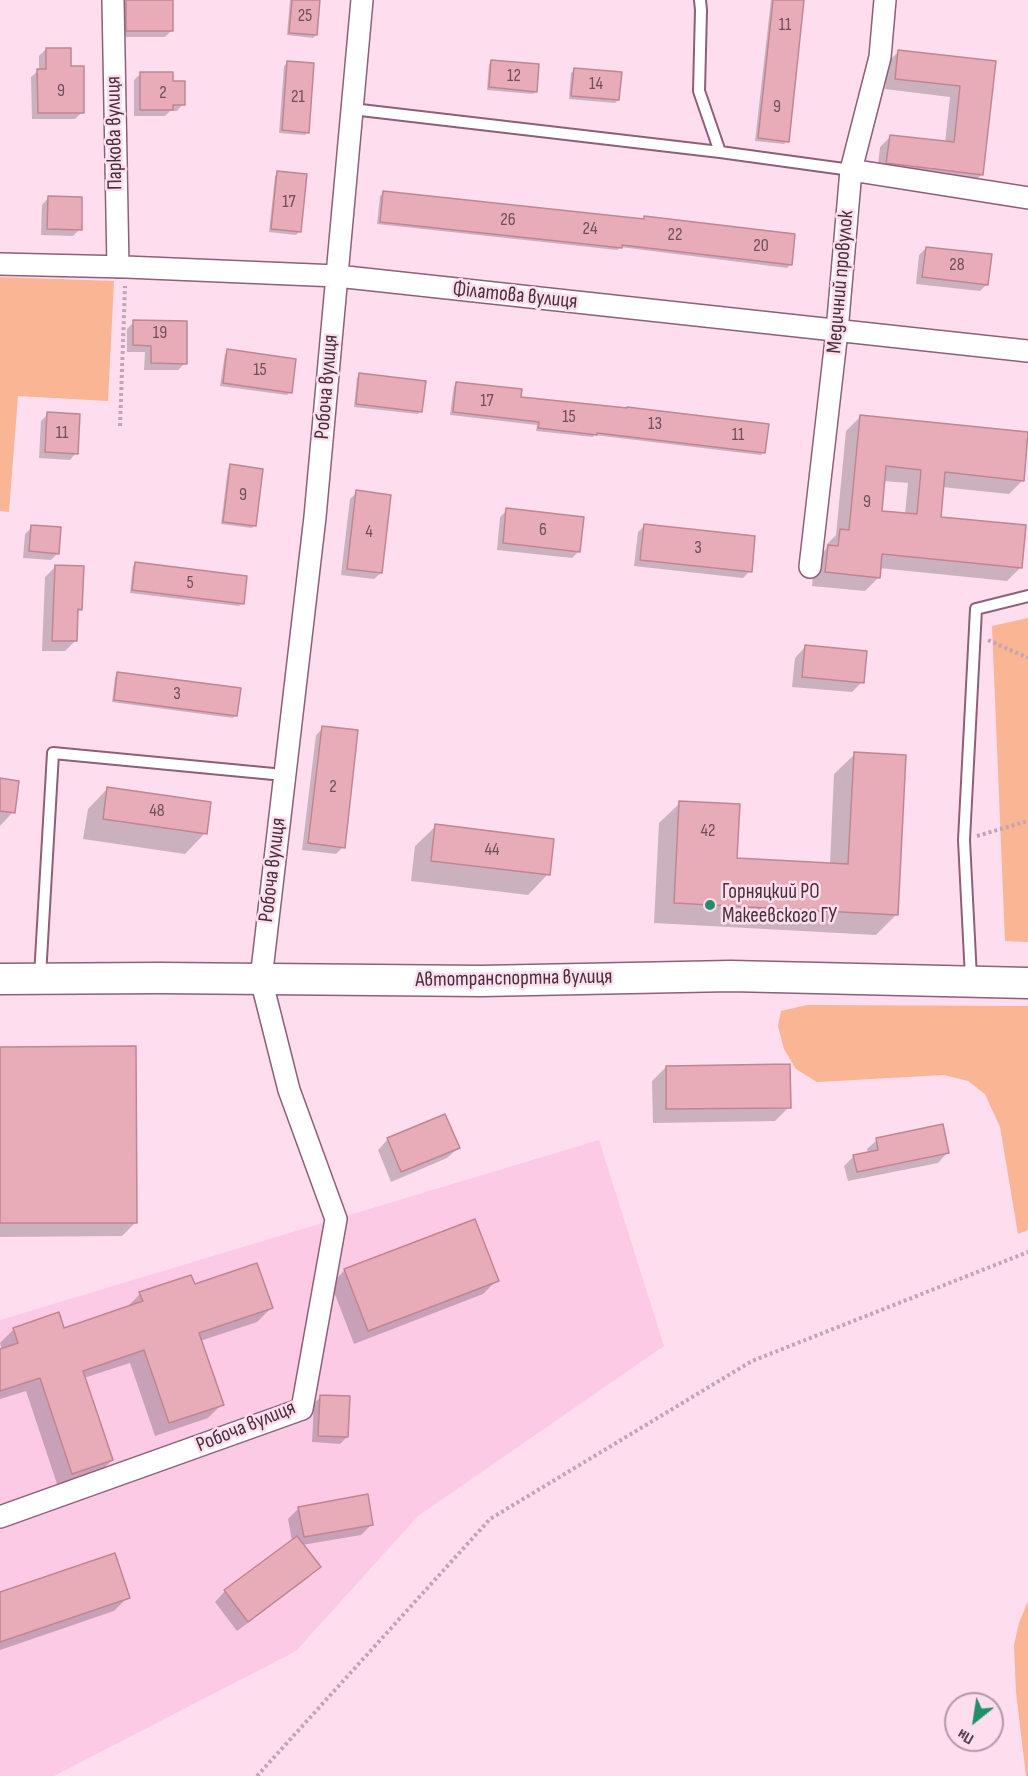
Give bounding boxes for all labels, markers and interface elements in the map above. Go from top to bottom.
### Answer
house number: 25 [298,5,312,27]
house number: 11 [779,14,791,36]
house number: 12 [507,65,521,87]
house number: 14 [589,73,603,95]
street label: Паркова вулиця [101,76,129,190]
house number: 9 [57,80,65,102]
house number: 2 [159,82,167,104]
house number: 21 [291,86,305,108]
house number: 9 [773,96,781,118]
house number: 17 [282,191,296,213]
house number: 26 [500,209,516,231]
street label: Медичний провулок [822,209,860,355]
house number: 24 [583,218,597,240]
house number: 22 [668,224,682,246]
house number: 20 [753,235,769,257]
house number: 28 [949,254,965,276]
street label: Філатова вулиця [451,277,579,315]
house number: 19 [153,322,167,344]
street label: Робоча вулиця [310,334,344,440]
house number: 15 [253,359,267,381]
house number: 17 [480,390,494,412]
house number: 15 [562,406,576,428]
house number: 13 [648,413,662,435]
house number: 11 [56,422,68,444]
house number: 11 [732,424,744,446]
house number: 9 [239,484,247,506]
house number: 9 [863,491,871,513]
house number: 6 [539,519,547,541]
house number: 4 [365,521,373,543]
house number: 3 [694,537,702,559]
house number: 5 [186,572,194,594]
house number: 3 [173,683,181,705]
house number: 2 [329,776,337,798]
house number: 48 [149,800,165,822]
street label: Робоча вулиця [254,816,292,924]
house number: 42 [700,820,716,842]
house number: 44 [484,839,500,861]
place label: Горняцкий РО Макеевского ГУ [722,880,837,930]
marker: Горняцкий РО Макеевского ГУ [703,898,717,912]
street label: Автотранспортна вулиця [415,965,613,993]
street label: Робоча вулиця [193,1396,299,1458]
north arrow [944,1692,1004,1752]
text: Пн [954,1724,977,1748]

